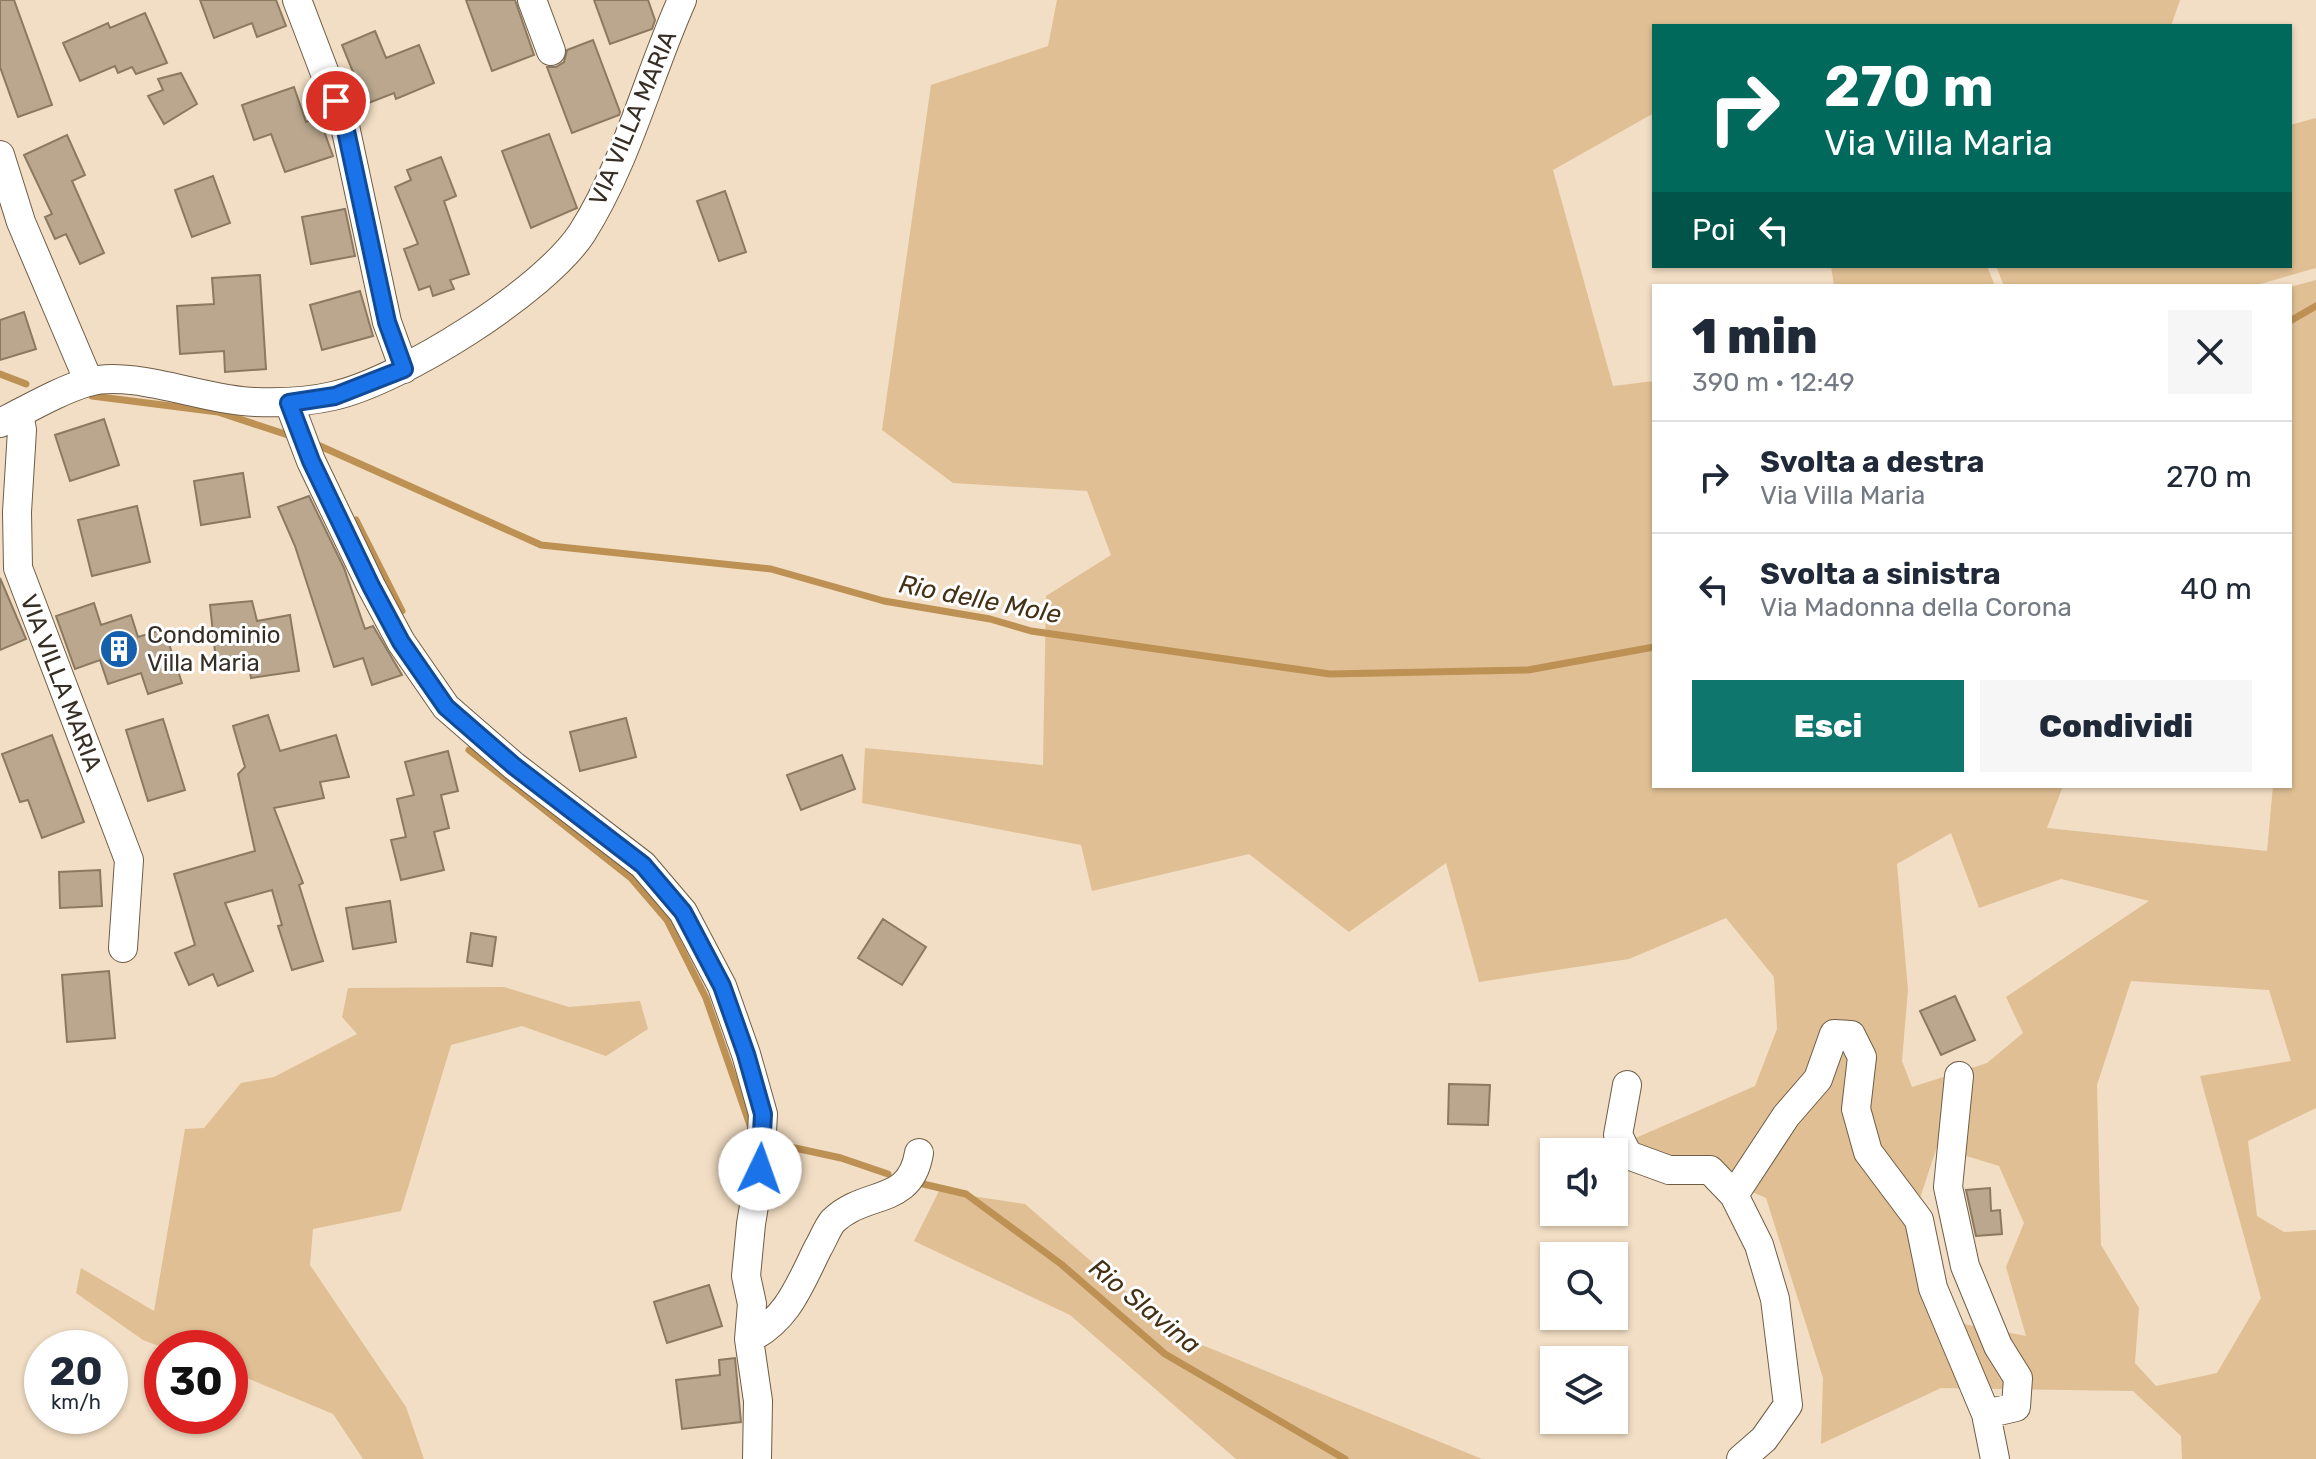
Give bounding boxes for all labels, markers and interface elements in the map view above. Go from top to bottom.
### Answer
street label: VIA VILLA MARIA [584,26,682,210]
text: 270 m [1824,54,1994,120]
icon: right [1692,56,1796,160]
pin [302,67,370,135]
icon: arrive [314,79,358,123]
text: Via Villa Maria [1824,121,2053,164]
icon: left [1752,208,1796,252]
text: Poi [1692,212,1736,248]
text: 1 min [1692,308,1818,365]
button: close [2168,310,2252,394]
text: 390 m · 12:49 [1692,367,1855,398]
text: Svolta a destra [1760,444,1985,480]
icon: right [1692,455,1736,499]
text: 270 m [2166,459,2252,495]
text: Via Villa Maria [1760,480,1925,511]
text: Svolta a sinistra [1760,556,2001,592]
icon: left [1692,567,1736,611]
water label: Rio delle Mole [896,569,1064,631]
text: 40 m [2180,571,2252,607]
street label: VIA VILLA MARIA [14,591,108,775]
text: Via Madonna della Corona [1760,592,2072,623]
place label: Condominio Villa Maria [147,621,281,677]
building icon: Condominio Villa Maria [98,628,140,670]
button: Esci [1692,680,1964,772]
button: Condividi [1980,680,2252,772]
position arrow [718,1127,802,1211]
map controls [1540,1138,1628,1434]
button: sound [1540,1138,1628,1226]
button: search [1540,1242,1628,1330]
water label: Rio Slavina [1083,1252,1207,1361]
speed limit sign: 30 [144,1330,248,1434]
button: layers [1540,1346,1628,1434]
text: 20 [49,1348,103,1395]
text: km/h [51,1390,101,1414]

